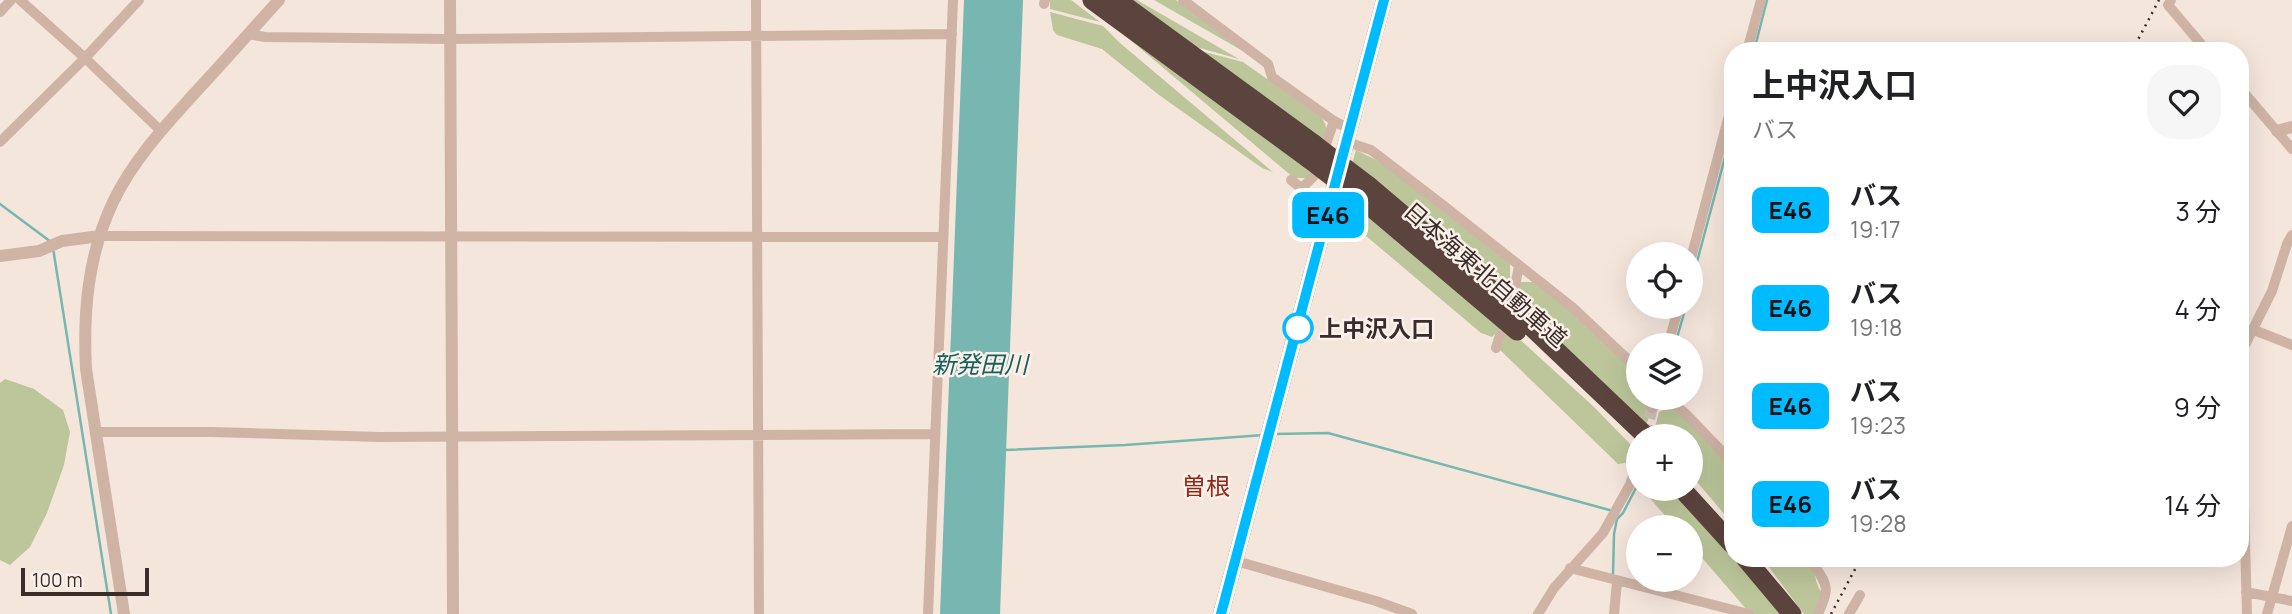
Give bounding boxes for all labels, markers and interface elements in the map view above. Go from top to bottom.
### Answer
text: 上中沢入口 [1752,62,1917,107]
button: heart [2147,65,2221,139]
text: バス [1752,113,1798,145]
text: バス [1850,177,1902,213]
line badge: E46 [1288,192,1368,238]
text: E46 [1769,193,1812,226]
text: 3 分 [2175,193,2221,229]
street label: 日本海東北自動車道 [1397,194,1575,354]
text: E46 [1306,198,1350,231]
text: 19:17 [1850,213,1901,245]
map controls [1626,242,1703,592]
button: locate [1626,242,1703,319]
text: バス [1850,275,1902,311]
text: E46 [1769,291,1812,324]
text: 4 分 [2174,291,2221,327]
text: 19:18 [1850,311,1902,343]
place label: 上中沢入口 [1319,312,1434,344]
marker: 上中沢入口 [1283,313,1313,343]
button: layers [1626,333,1703,410]
water label: 新発田川 [932,347,1031,380]
text: バス [1850,373,1902,409]
text: E46 [1769,389,1812,422]
text: 9 分 [2174,389,2221,425]
text: 19:23 [1850,409,1906,441]
button: + [1626,424,1703,501]
district label: 曽根 [1182,469,1230,502]
text: バス [1850,471,1902,507]
text: E46 [1769,487,1812,520]
text: 14 分 [2164,487,2221,523]
text: 19:28 [1850,507,1907,539]
button: − [1626,515,1703,592]
scale bar [21,565,149,597]
text: 100 m [32,567,83,593]

